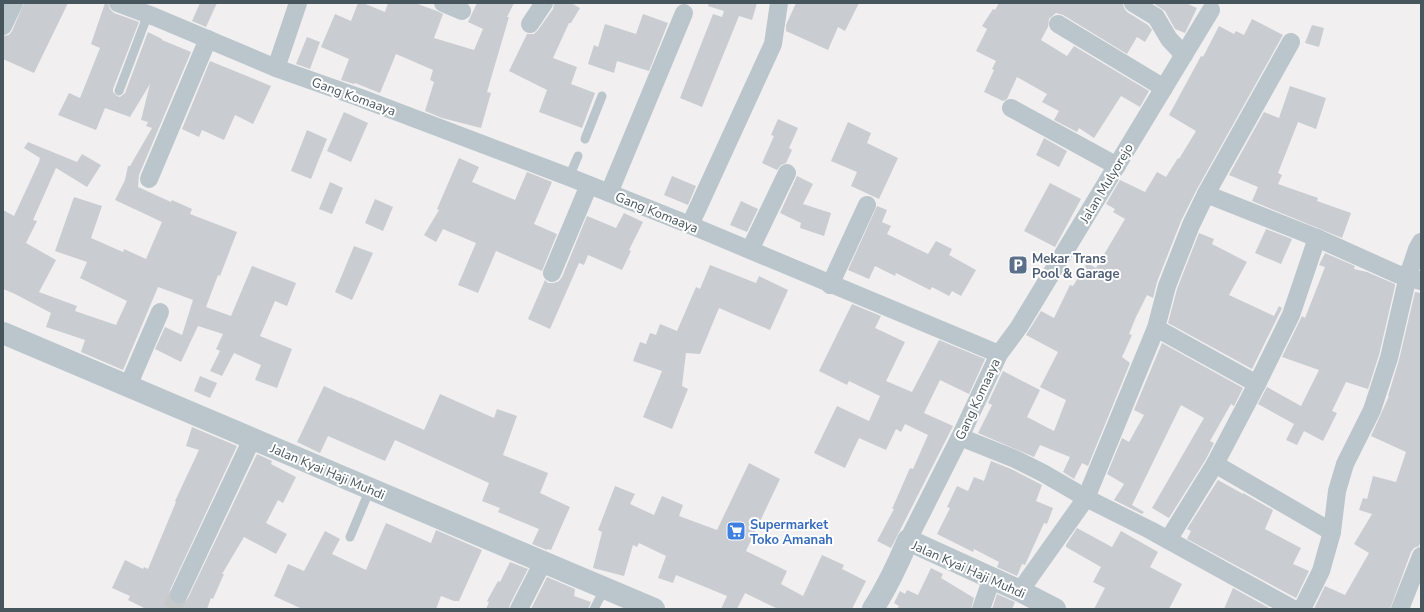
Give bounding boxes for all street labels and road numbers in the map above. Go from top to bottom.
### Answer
street label: Gang Komaaya [309,73,398,120]
street label: Jalan Mulyorejo [1075,140,1138,228]
street label: Gang Komaaya [612,188,701,238]
street label: Gang Komaaya [951,356,1005,443]
street label: Jalan Kyai Haji Muhdi [267,439,388,504]
street label: Jalan Kyai Haji Muhdi [908,536,1028,603]

